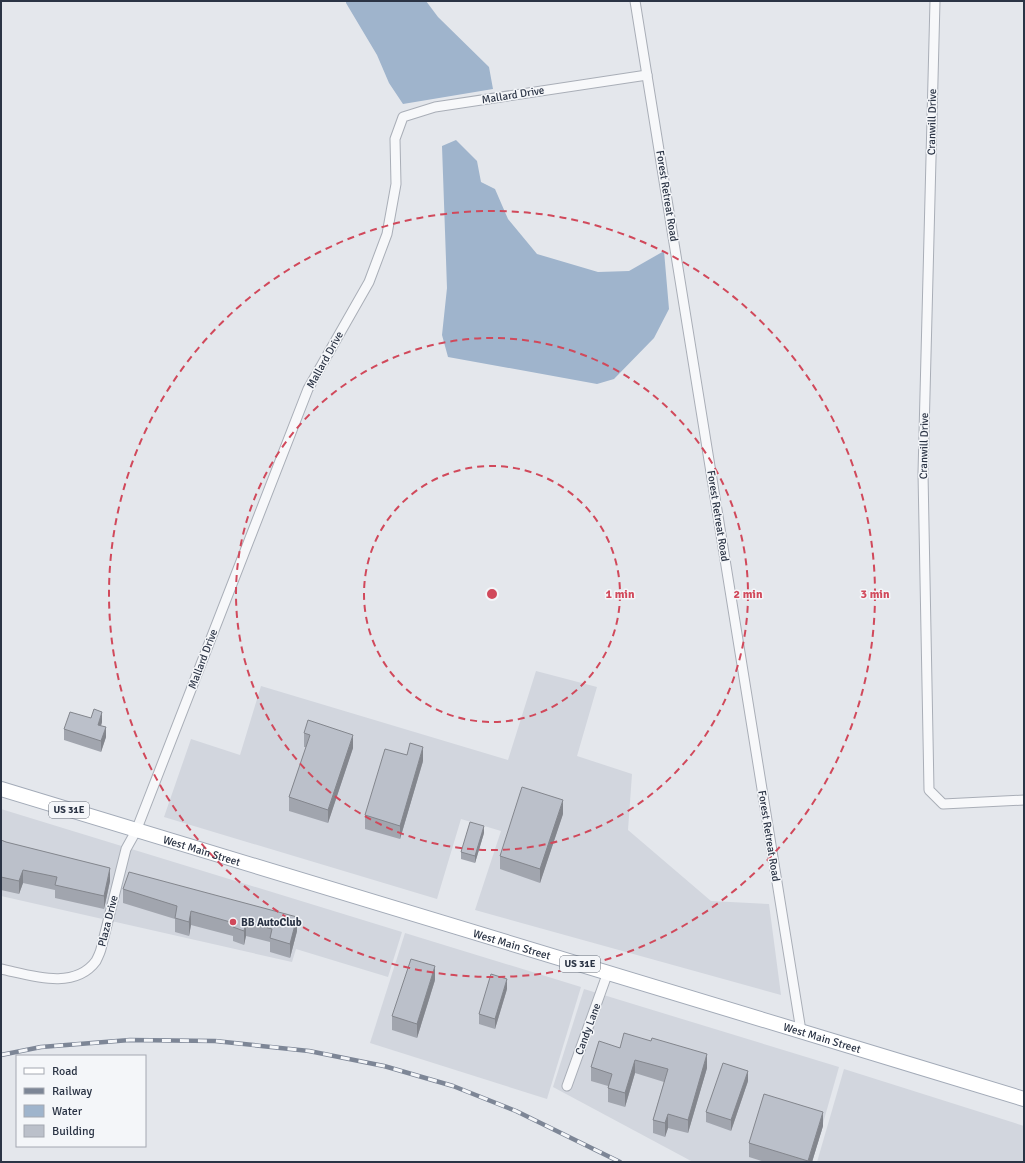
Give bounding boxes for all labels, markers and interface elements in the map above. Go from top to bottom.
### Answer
street label: Mallard Drive [481,84,545,106]
street label: Cranwill Drive [925,89,939,155]
street label: Forest Retreat Road [653,150,681,243]
street label: Mallard Drive [304,329,346,391]
street label: Cranwill Drive [917,413,931,479]
street label: Forest Retreat Road [704,470,732,563]
centre of rings [485,587,499,601]
text: 1 min [606,587,635,602]
text: 2 min [734,587,763,602]
text: 3 min [861,587,890,602]
street label: Mallard Drive [186,627,220,691]
street label: Forest Retreat Road [755,790,783,883]
road number: US 31E [49,802,89,818]
street label: West Main Street [162,833,242,868]
street label: Plaza Drive [95,894,121,948]
place label: BB AutoClub [241,916,302,929]
marker: BB AutoClub [228,917,238,927]
street label: West Main Street [472,927,552,962]
road number: US 31E [560,956,600,972]
street label: Candy Lane [573,1001,603,1057]
street label: West Main Street [782,1020,863,1056]
legend [16,1055,146,1147]
text: Road [52,1064,78,1079]
text: Railway [52,1084,92,1099]
text: Water [52,1104,83,1119]
text: Building [52,1124,95,1139]

